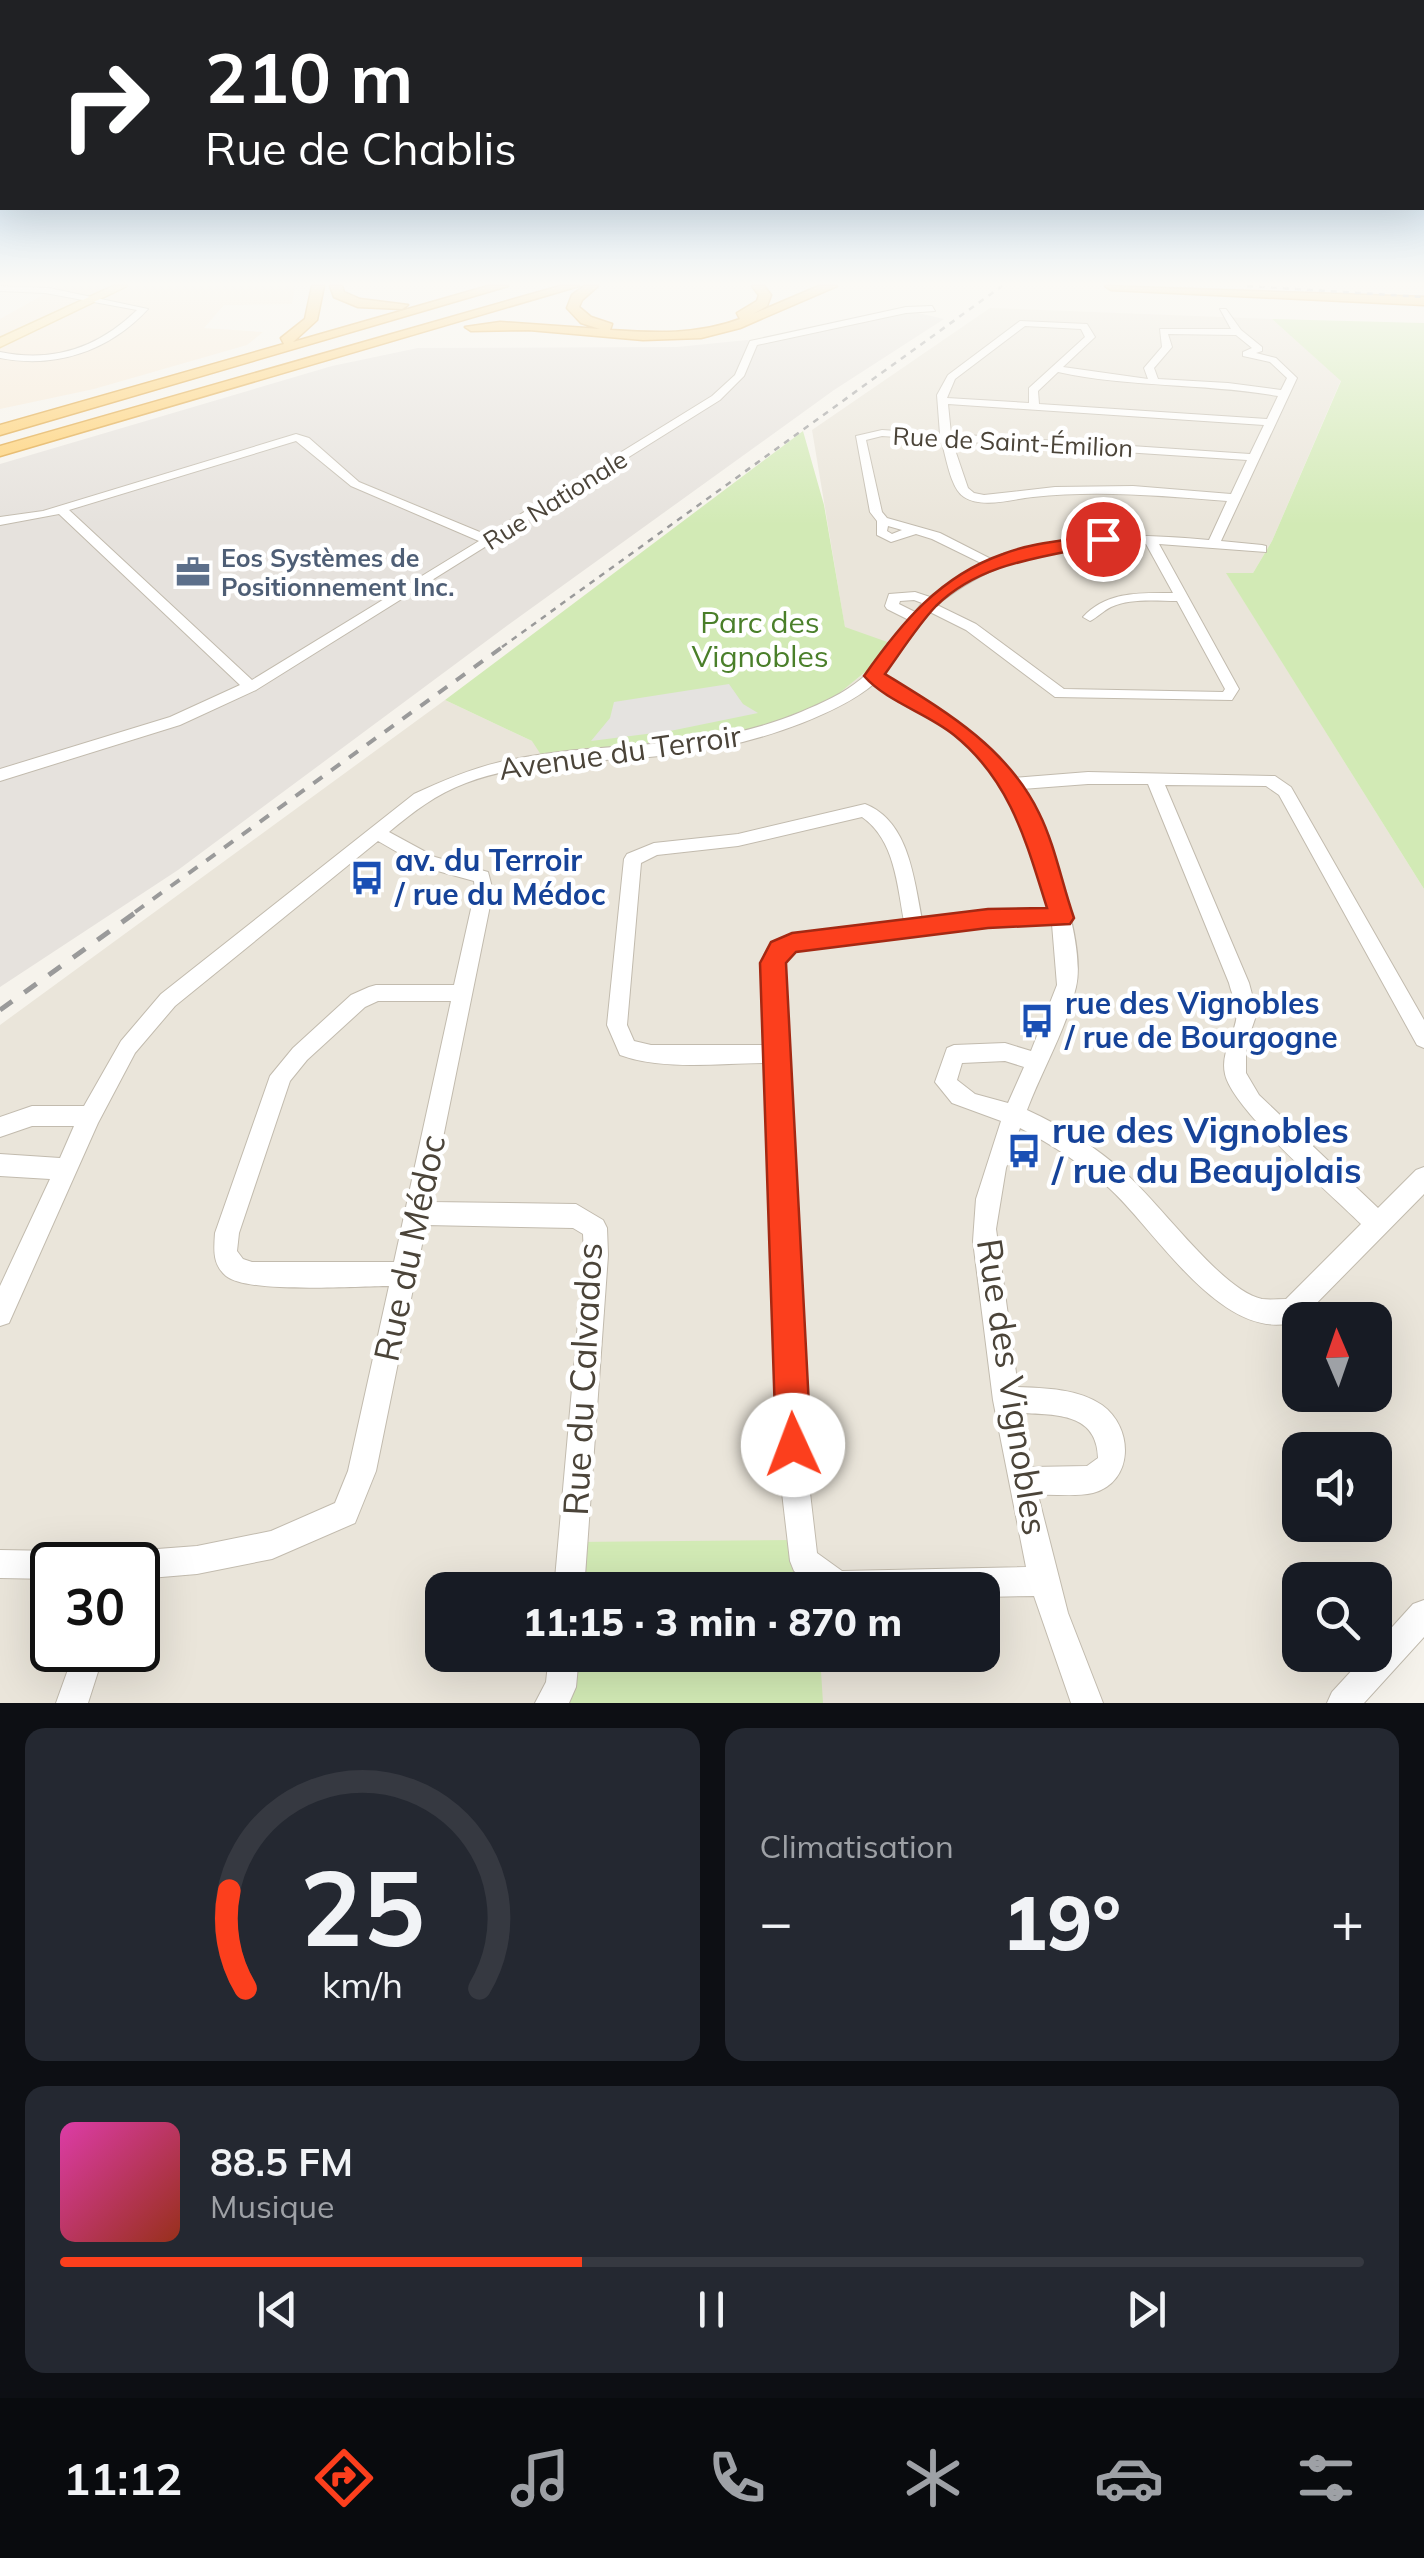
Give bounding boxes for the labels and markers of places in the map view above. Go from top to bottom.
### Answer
pin [1061,497,1146,582]
place label: Eos Systèmes de Positionnement Inc. [221,542,454,602]
office icon: Eos Systèmes de Positionnement Inc. [174,553,212,591]
place label: av. du Terroir / rue du Médoc [394,841,606,913]
bus stop icon: av. du Terroir / rue du Médoc [348,859,386,897]
place label: rue des Vignobles / rue de Bourgogne [1064,984,1338,1056]
bus stop icon: rue des Vignobles / rue de Bourgogne [1018,1002,1056,1040]
place label: rue des Vignobles / rue du Beaujolais [1051,1108,1361,1192]
bus stop icon: rue des Vignobles / rue du Beaujolais [1005,1132,1043,1170]

